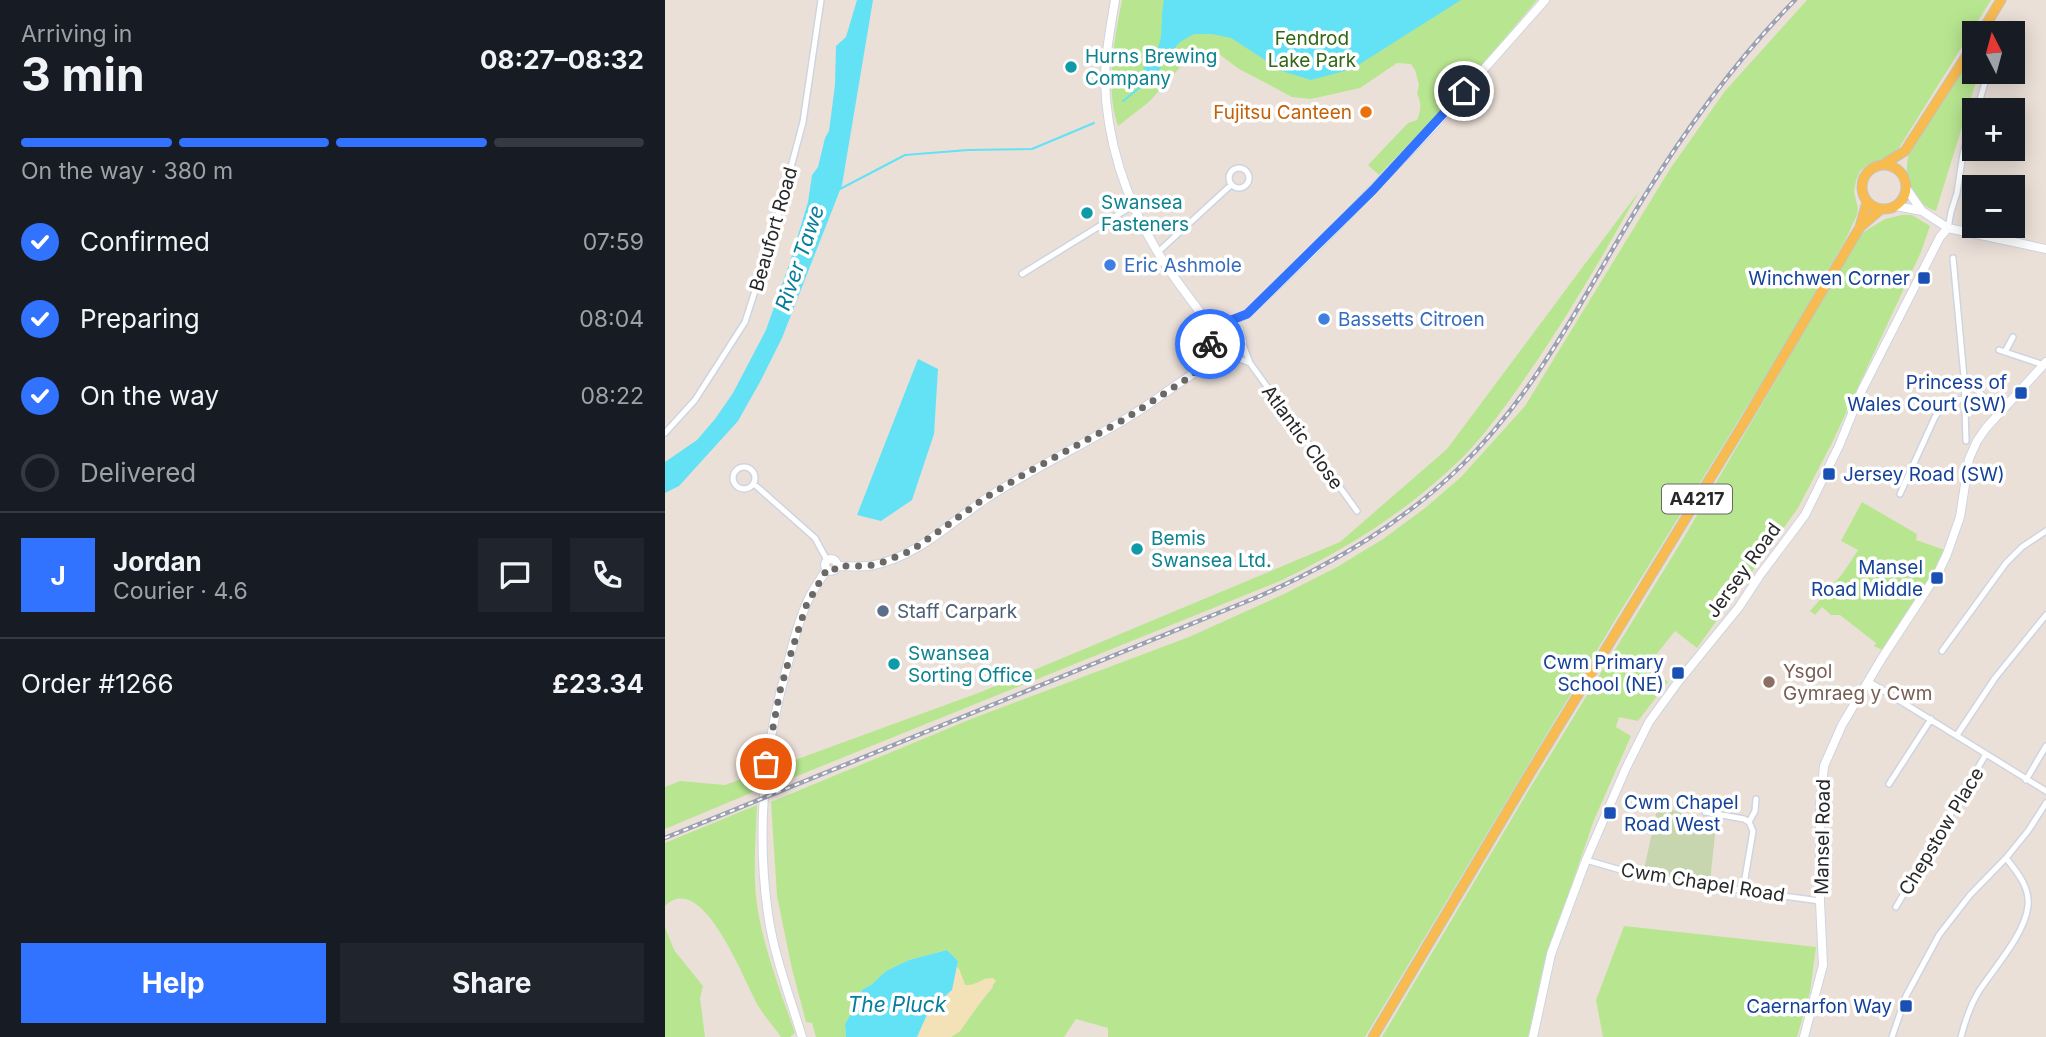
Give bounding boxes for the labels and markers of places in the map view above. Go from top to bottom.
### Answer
place label: Hurns Brewing Company [1085,45,1217,90]
marker: Hurns Brewing Company [1063,59,1079,75]
pin [1434,61,1494,121]
place label: Fujitsu Canteen [1213,101,1352,124]
marker: Fujitsu Canteen [1358,104,1374,120]
place label: Swansea Fasteners [1101,191,1189,236]
marker: Swansea Fasteners [1079,205,1095,221]
place label: Eric Ashmole [1124,254,1242,277]
marker: Eric Ashmole [1102,257,1118,273]
place label: Winchwen Corner [1748,267,1910,290]
marker: Winchwen Corner [1916,270,1932,286]
place label: Bassetts Citroen [1338,308,1485,331]
marker: Bassetts Citroen [1316,311,1332,327]
place label: Princess of Wales Court (SW) [1847,371,2007,416]
marker: Princess of Wales Court (SW) [2013,385,2029,401]
place label: Jersey Road (SW) [1843,463,2005,486]
marker: Jersey Road (SW) [1821,466,1837,482]
place label: Bemis Swansea Ltd. [1151,527,1271,572]
marker: Bemis Swansea Ltd. [1129,541,1145,557]
place label: Mansel Road Middle [1811,556,1923,601]
marker: Mansel Road Middle [1929,570,1945,586]
place label: Staff Carpark [897,600,1018,623]
marker: Staff Carpark [875,603,891,619]
place label: Swansea Sorting Office [908,642,1032,687]
place label: Cwm Primary School (NE) [1543,651,1664,696]
marker: Swansea Sorting Office [886,656,902,672]
place label: Ysgol Gymraeg y Cwm [1783,660,1933,705]
marker: Cwm Primary School (NE) [1670,665,1686,681]
marker: Ysgol Gymraeg y Cwm [1761,674,1777,690]
pin [736,734,796,794]
place label: Cwm Chapel Road West [1624,791,1739,836]
marker: Cwm Chapel Road West [1602,805,1618,821]
place label: Caernarfon Way [1746,995,1892,1018]
marker: Caernarfon Way [1898,998,1914,1014]

